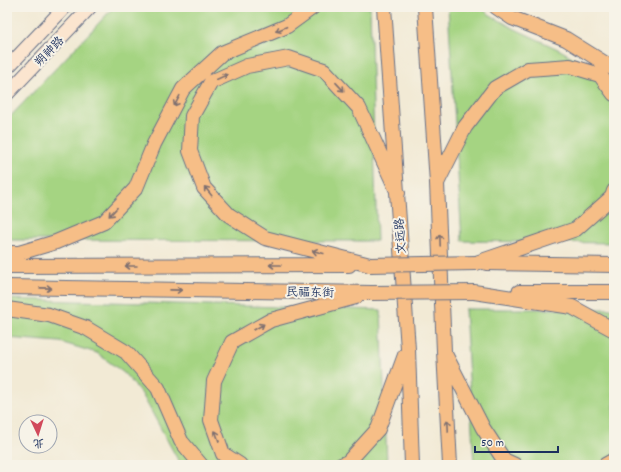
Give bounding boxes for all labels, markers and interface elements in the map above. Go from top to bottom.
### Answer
one-way arrow [275,25,287,33]
street label: 朔神路 [31,33,69,71]
one-way arrow [216,73,228,80]
one-way arrow [335,82,344,92]
one-way arrow [173,95,180,107]
one-way arrow [203,186,212,196]
one-way arrow [108,207,118,217]
street label: 文远路 [392,217,411,254]
one-way arrow [436,234,443,247]
one-way arrow [312,248,325,255]
one-way arrow [269,261,282,269]
one-way arrow [125,262,138,270]
one-way arrow [39,284,52,292]
street label: 民福东街 [286,285,334,302]
one-way arrow [169,286,182,294]
one-way arrow [253,322,265,330]
north arrow [18,414,58,454]
one-way arrow [445,420,452,433]
scale bar [475,428,558,454]
one-way arrow [212,431,220,443]
text: 北 [33,434,45,450]
text: 50 m [481,435,504,452]

